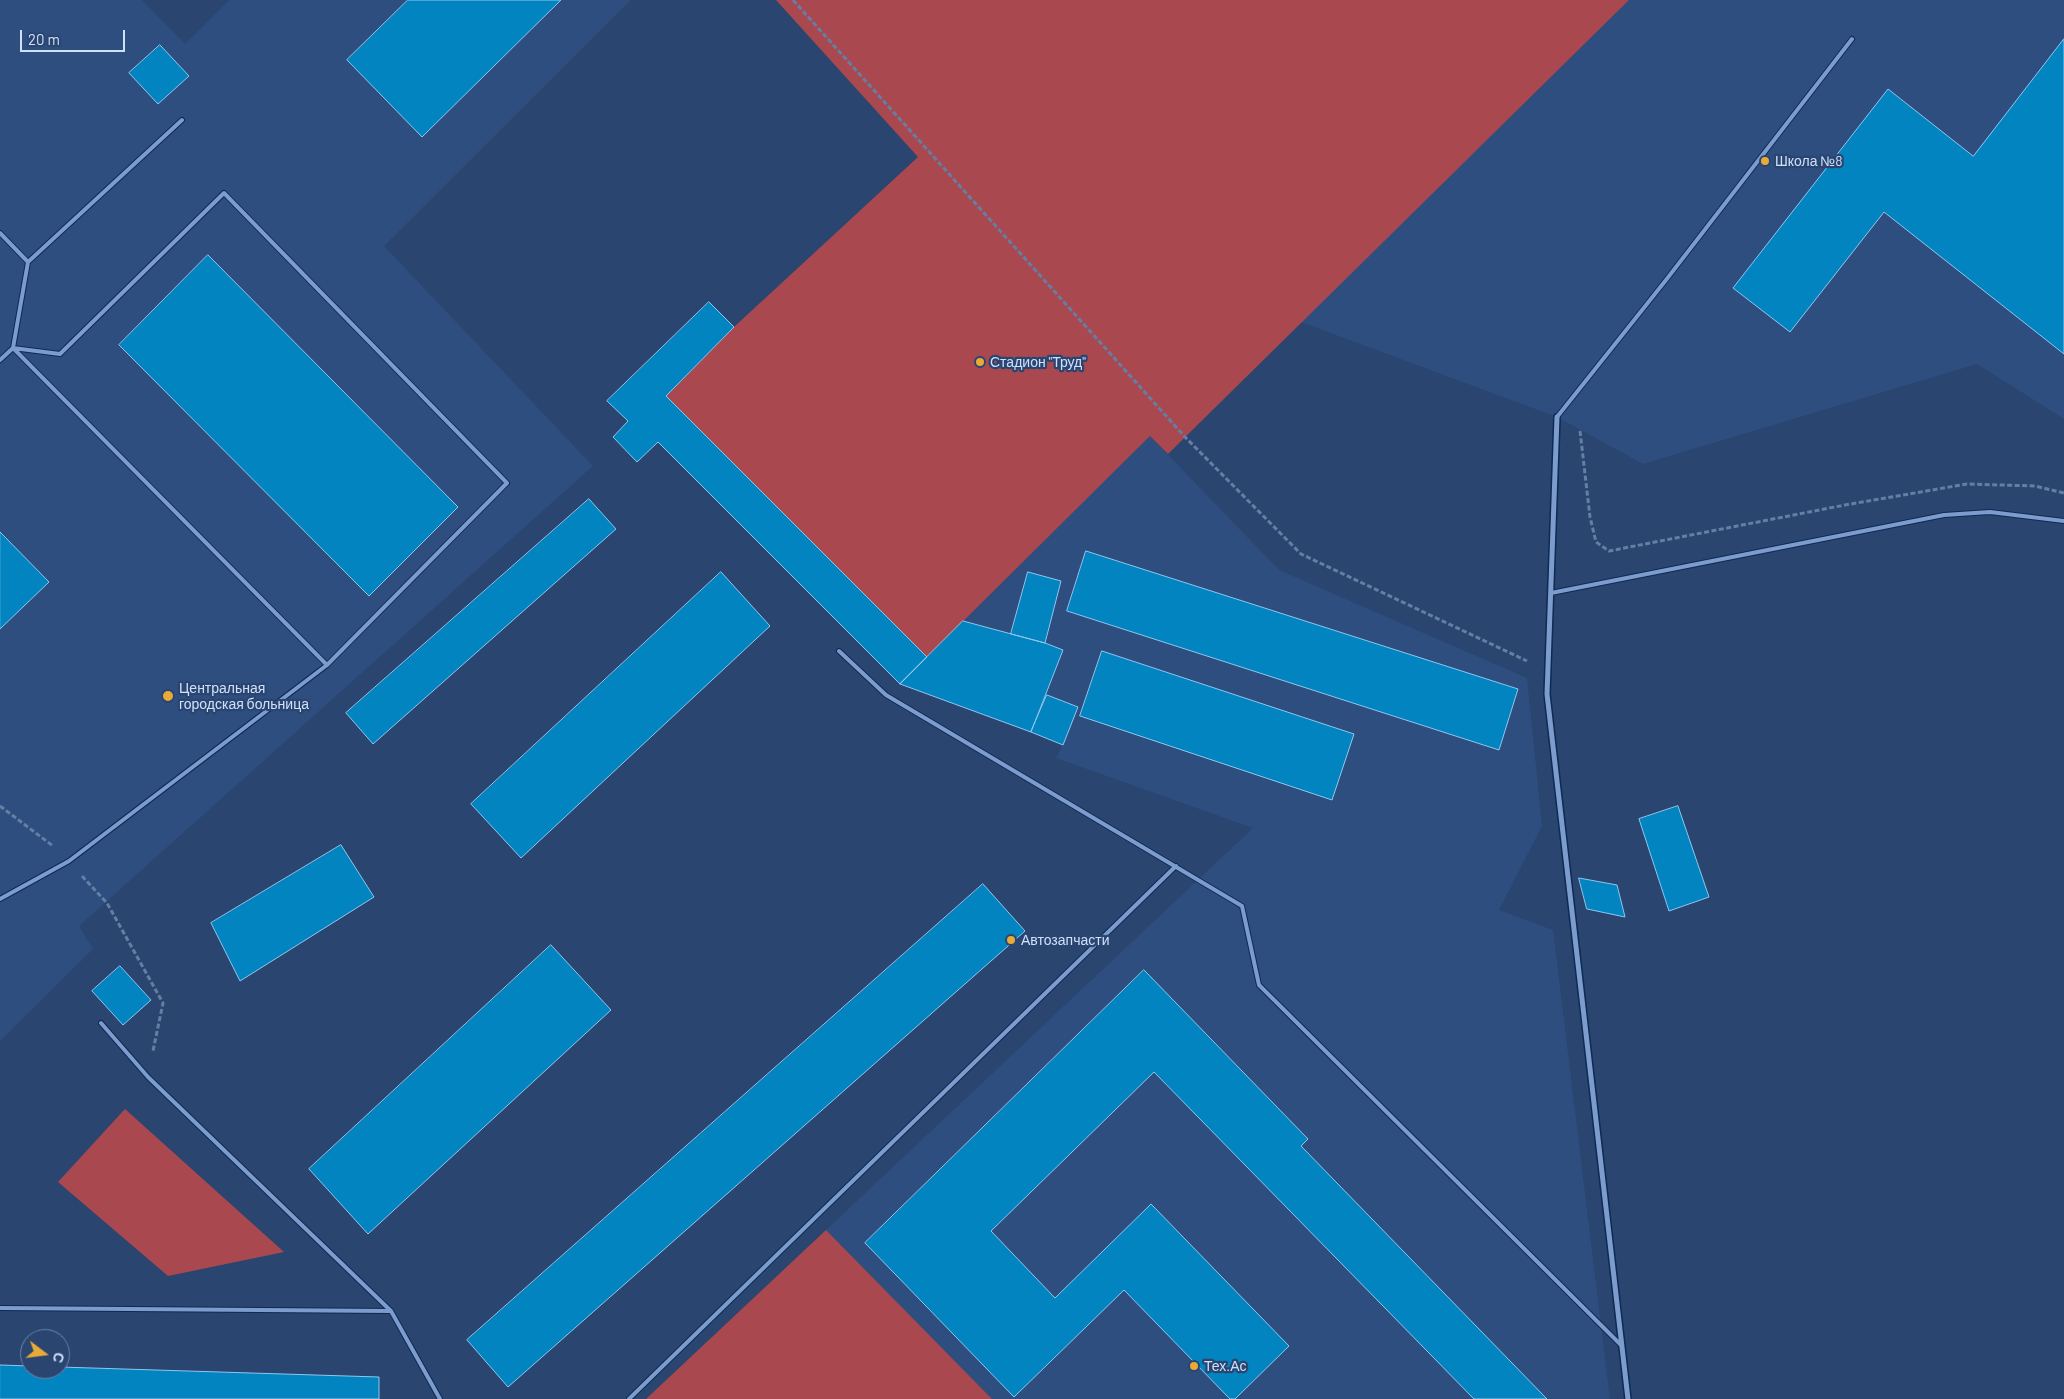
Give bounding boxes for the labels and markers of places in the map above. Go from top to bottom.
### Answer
place label: Школа №8 [1775,153,1843,169]
marker: Школа №8 [1759,155,1771,167]
place label: Стадион "Труд" [990,354,1086,370]
marker: Стадион "Труд" [974,356,986,368]
place label: Центральная городская больница [179,680,309,712]
marker: Центральная городская больница [161,689,175,703]
place label: Автозапчасти [1021,932,1109,948]
marker: Автозапчасти [1005,934,1017,946]
place label: Тех.Ас [1204,1358,1246,1374]
marker: Тех.Ас [1188,1360,1200,1372]

